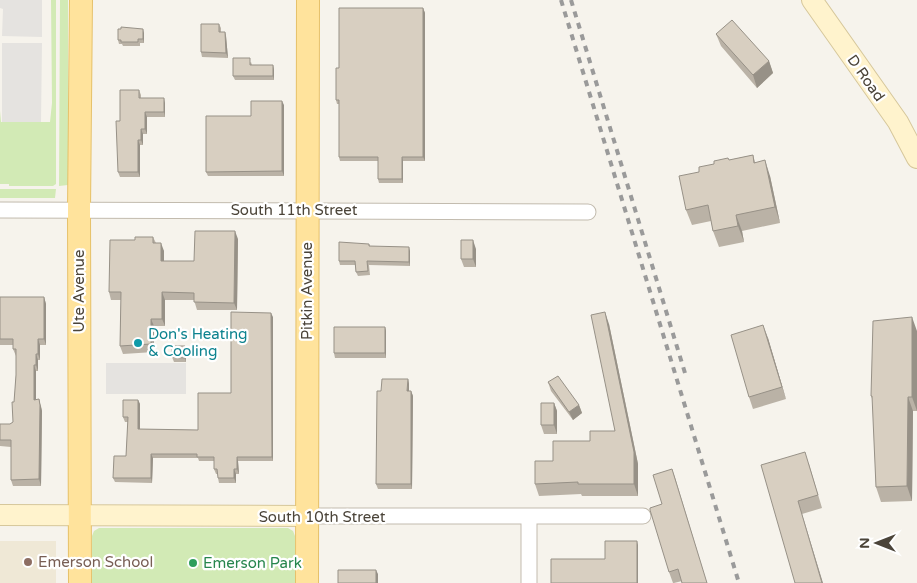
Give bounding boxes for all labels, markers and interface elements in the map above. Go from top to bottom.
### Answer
street label: D Road [843,51,889,105]
street label: South 11th Street [231,201,358,219]
street label: Pitkin Avenue [298,242,316,340]
street label: Ute Avenue [70,250,88,332]
place label: Don's Heating & Cooling [148,325,248,360]
marker: Don's Heating & Cooling [132,337,144,349]
street label: South 10th Street [259,508,386,526]
north arrow [852,518,902,568]
text: N [856,537,873,549]
place label: Emerson School [38,553,153,571]
place label: Emerson Park [203,554,302,572]
marker: Emerson School [22,556,34,568]
marker: Emerson Park [187,557,199,569]

